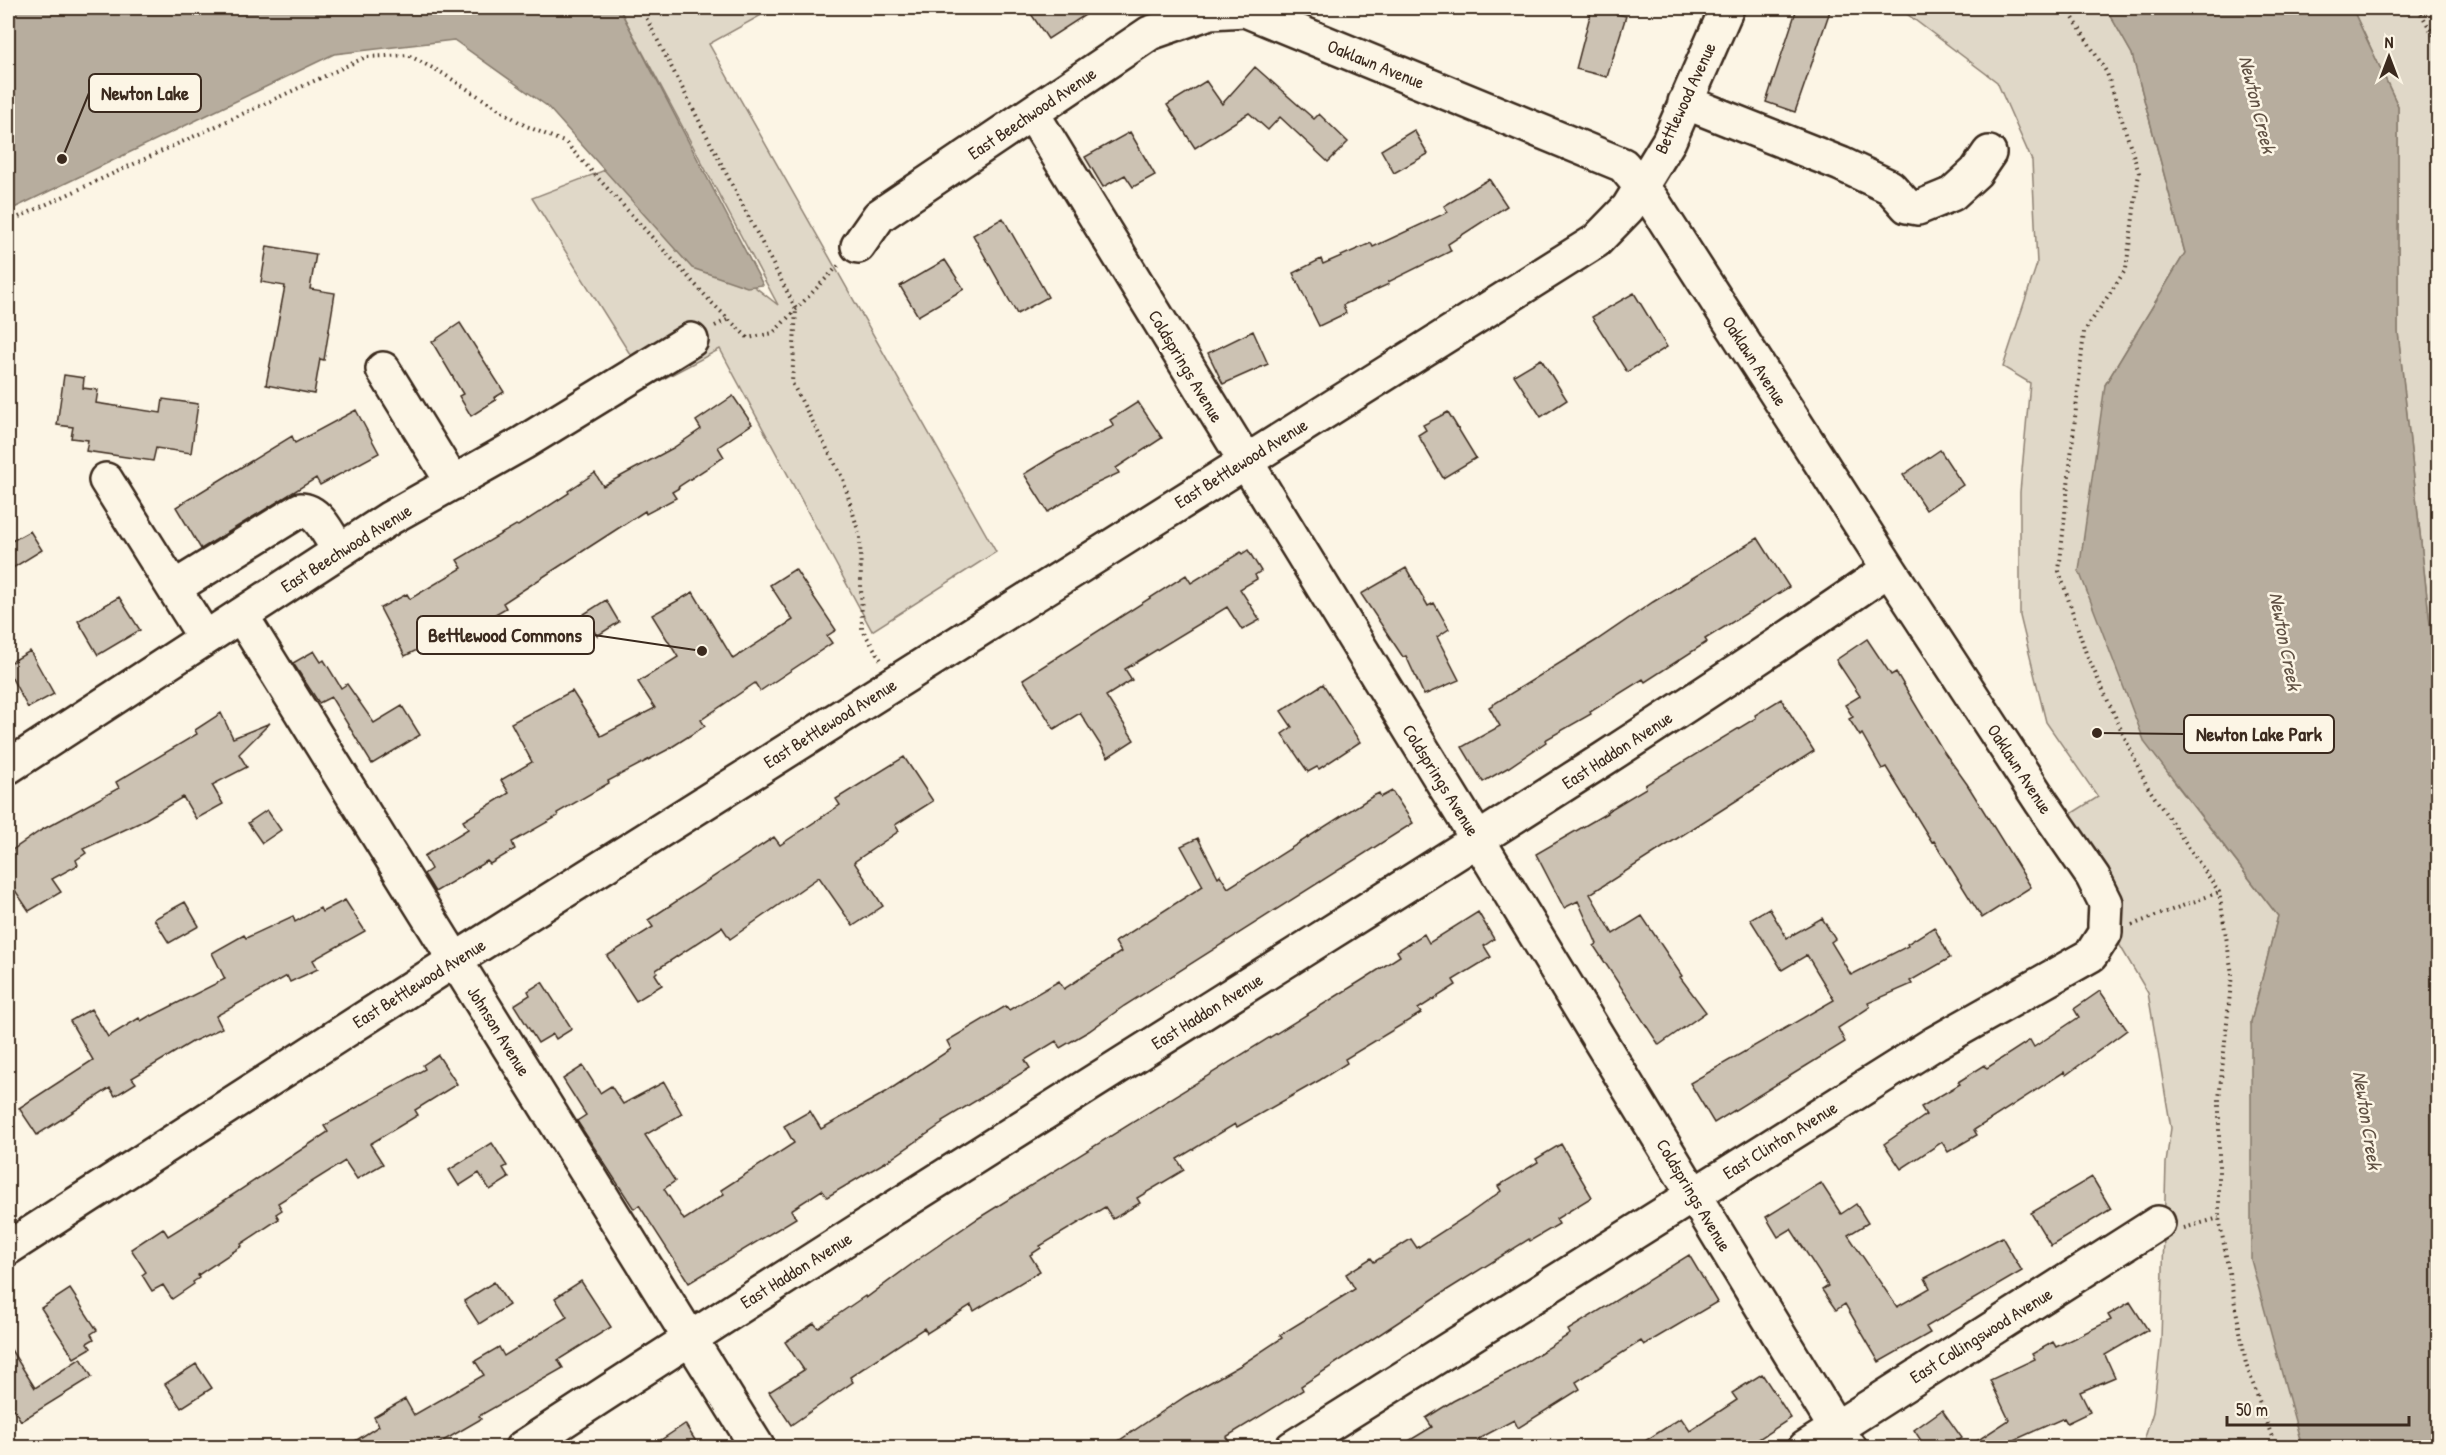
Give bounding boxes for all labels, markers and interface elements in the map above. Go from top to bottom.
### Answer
north arrow [2359,27,2419,87]
text: N [2385,31,2394,53]
street label: Oaklawn Avenue [1324,33,1428,95]
street label: Bettlewood Avenue [1648,38,1722,158]
water label: Newton Creek [2233,53,2284,157]
street label: East Beechwood Avenue [963,61,1101,165]
callout: Newton Lake [89,74,201,112]
text: Newton Lake [101,79,189,106]
street label: Coldsprings Avenue [1142,305,1230,427]
street label: Oaklawn Avenue [1717,311,1793,411]
street label: East Bettlewood Avenue [1170,412,1312,514]
street label: East Beechwood Avenue [276,498,416,598]
water label: Newton Creek [2263,590,2309,694]
callout: Bettlewood Commons [417,616,594,654]
text: Bettlewood Commons [428,621,582,648]
street label: East Bettlewood Avenue [759,672,901,774]
street label: East Haddon Avenue [1557,705,1677,795]
callout: Newton Lake Park [2184,715,2334,753]
street label: Coldsprings Avenue [1397,719,1485,841]
street label: Oaklawn Avenue [1982,719,2058,819]
text: Newton Lake Park [2196,720,2323,747]
street label: East Bettlewood Avenue [348,932,490,1034]
street label: East Haddon Avenue [1147,967,1267,1055]
street label: Johnson Avenue [461,981,537,1081]
water label: Newton Creek [2347,1069,2389,1173]
street label: East Clinton Avenue [1718,1095,1842,1185]
street label: Coldsprings Avenue [1650,1134,1738,1256]
street label: East Haddon Avenue [736,1226,856,1314]
street label: East Collingswood Avenue [1905,1281,2057,1389]
scale bar [2227,1389,2408,1427]
text: 50 m [2236,1397,2268,1422]

